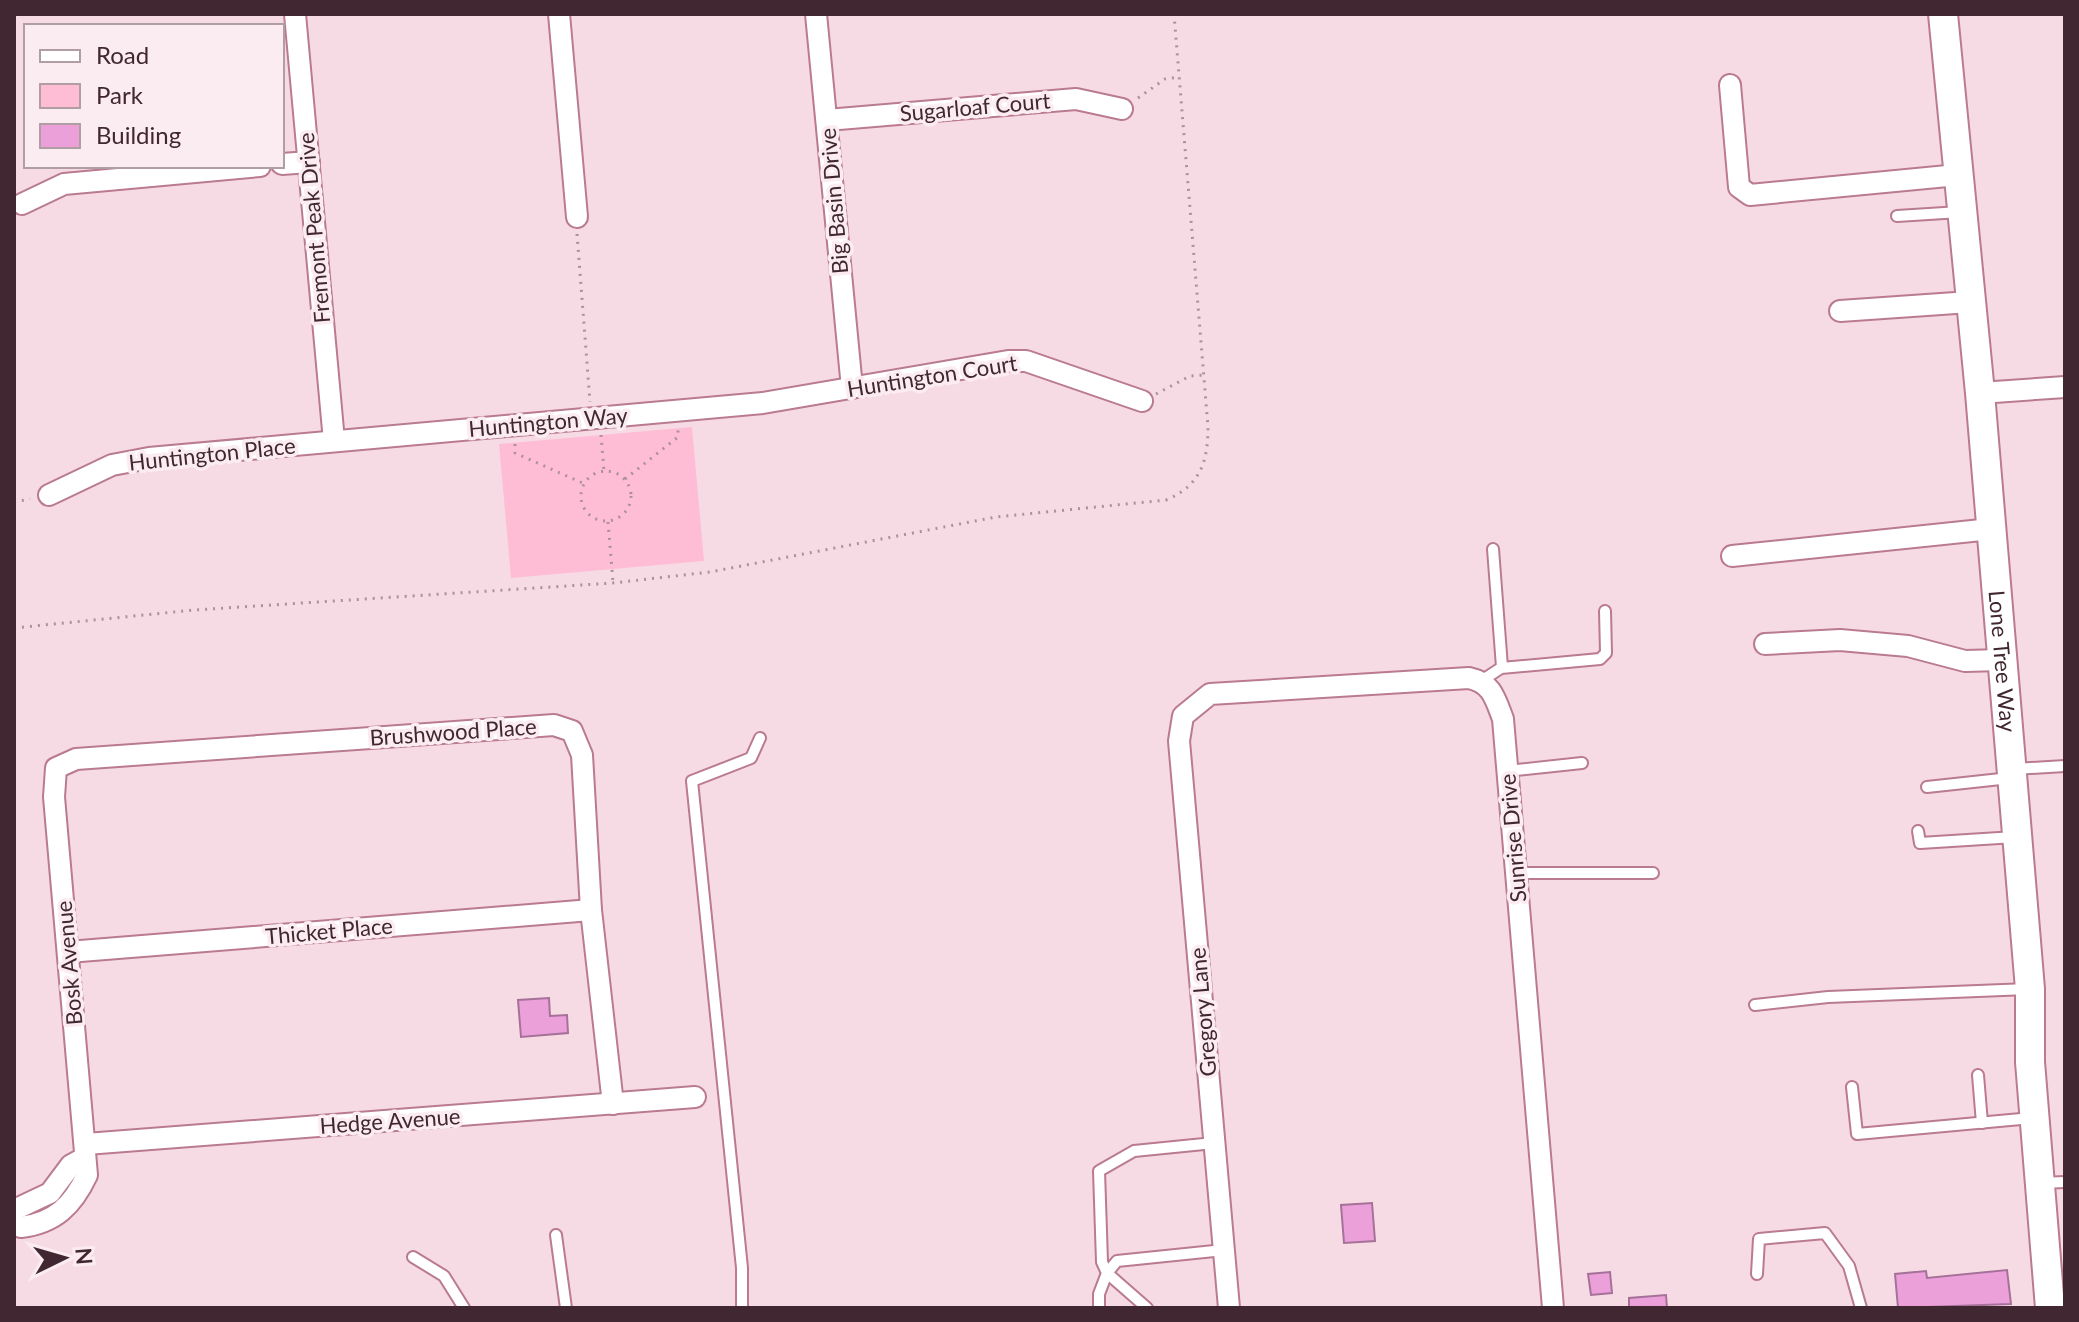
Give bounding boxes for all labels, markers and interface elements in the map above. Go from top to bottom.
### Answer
legend [24,24,284,168]
text: Road [96,40,149,69]
text: Park [96,80,144,109]
street label: Sugarloaf Court [899,86,1051,127]
text: Building [96,120,181,149]
street label: Big Basin Drive [814,127,853,275]
street label: Fremont Peak Drive [292,132,335,325]
street label: Huntington Court [845,349,1019,402]
street label: Huntington Way [467,401,629,442]
street label: Huntington Place [127,431,297,476]
street label: Lone Tree Way [1984,589,2022,734]
street label: Brushwood Place [369,712,537,751]
street label: Sunrise Drive [1493,773,1532,903]
street label: Bosk Avenue [50,900,87,1026]
street label: Thicket Place [264,911,394,950]
street label: Gregory Lane [1183,946,1222,1078]
street label: Hedge Avenue [319,1102,461,1139]
north arrow [24,1218,104,1298]
text: N [70,1247,99,1266]

